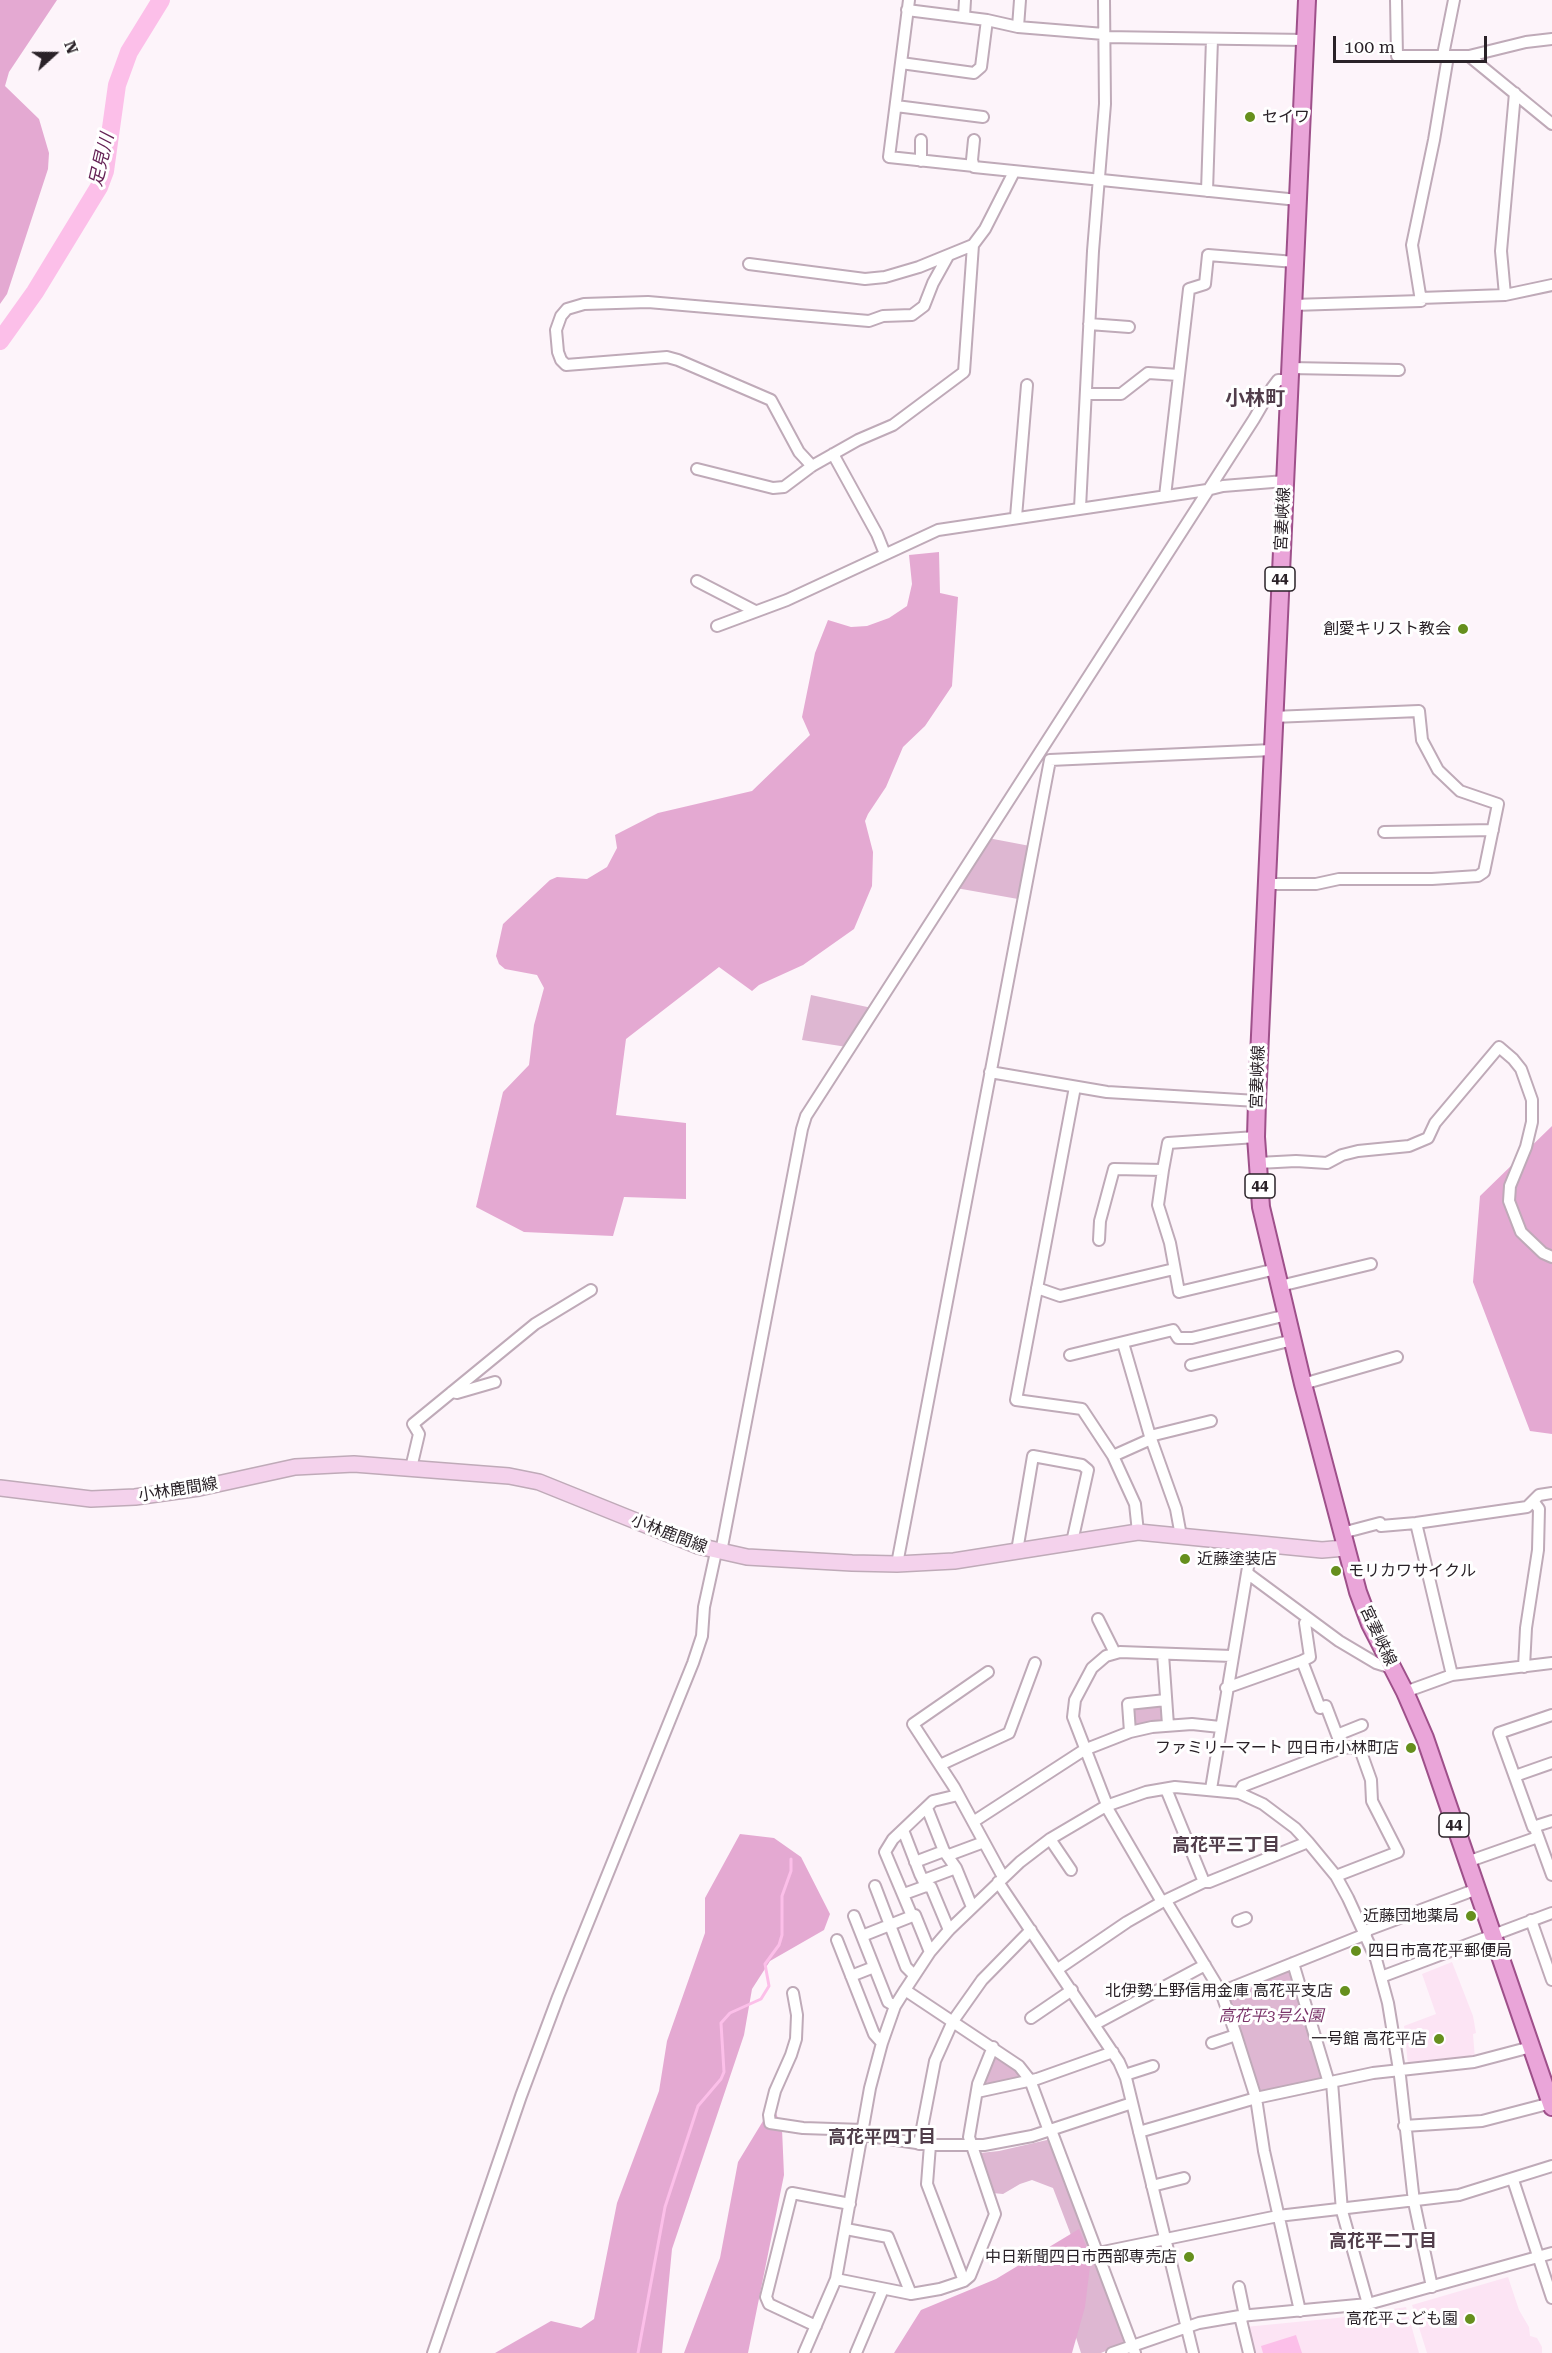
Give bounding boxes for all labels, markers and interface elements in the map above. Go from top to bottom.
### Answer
north arrow [24,24,84,84]
scale bar [1336,24,1490,62]
text: 100 m [1344,36,1395,57]
text: N [60,38,82,57]
place label: セイワ [1262,107,1310,127]
marker: セイワ [1243,110,1257,124]
water label: 足見川 [85,131,119,189]
district label: 小林町 [1225,387,1285,411]
street label: 宮妻峡線 [1272,487,1294,551]
road number: 44 [1265,567,1295,591]
place label: 創愛キリスト教会 [1323,619,1451,639]
marker: 創愛キリスト教会 [1456,622,1470,636]
street label: 宮妻峡線 [1247,1045,1269,1109]
road number: 44 [1245,1174,1275,1198]
street label: 小林鹿間線 [137,1474,219,1506]
street label: 小林鹿間線 [628,1511,710,1557]
place label: 近藤塗装店 [1197,1549,1277,1569]
marker: 近藤塗装店 [1178,1552,1192,1566]
place label: モリカワサイクル [1348,1561,1476,1581]
marker: モリカワサイクル [1329,1564,1343,1578]
street label: 宮妻峡線 [1356,1603,1400,1669]
place label: ファミリーマート 四日市小林町店 [1155,1738,1399,1758]
marker: ファミリーマート 四日市小林町店 [1404,1741,1418,1755]
road number: 44 [1439,1813,1469,1837]
district label: 高花平三丁目 [1172,1835,1280,1857]
place label: 近藤団地薬局 [1363,1906,1459,1926]
marker: 近藤団地薬局 [1464,1909,1478,1923]
place label: 四日市高花平郵便局 [1368,1941,1512,1961]
marker: 四日市高花平郵便局 [1349,1944,1363,1958]
place label: 北伊勢上野信用金庫 高花平支店 [1105,1981,1333,2001]
marker: 北伊勢上野信用金庫 高花平支店 [1338,1984,1352,1998]
park label: 高花平3号公園 [1219,2006,1323,2026]
place label: 一号館 高花平店 [1311,2029,1427,2049]
marker: 一号館 高花平店 [1432,2032,1446,2046]
district label: 高花平四丁目 [828,2127,936,2149]
district label: 高花平二丁目 [1329,2231,1437,2253]
place label: 中日新聞四日市西部専売店 [985,2247,1177,2267]
marker: 中日新聞四日市西部専売店 [1182,2250,1196,2264]
place label: 高花平こども園 [1346,2309,1458,2329]
marker: 高花平こども園 [1463,2312,1477,2326]

